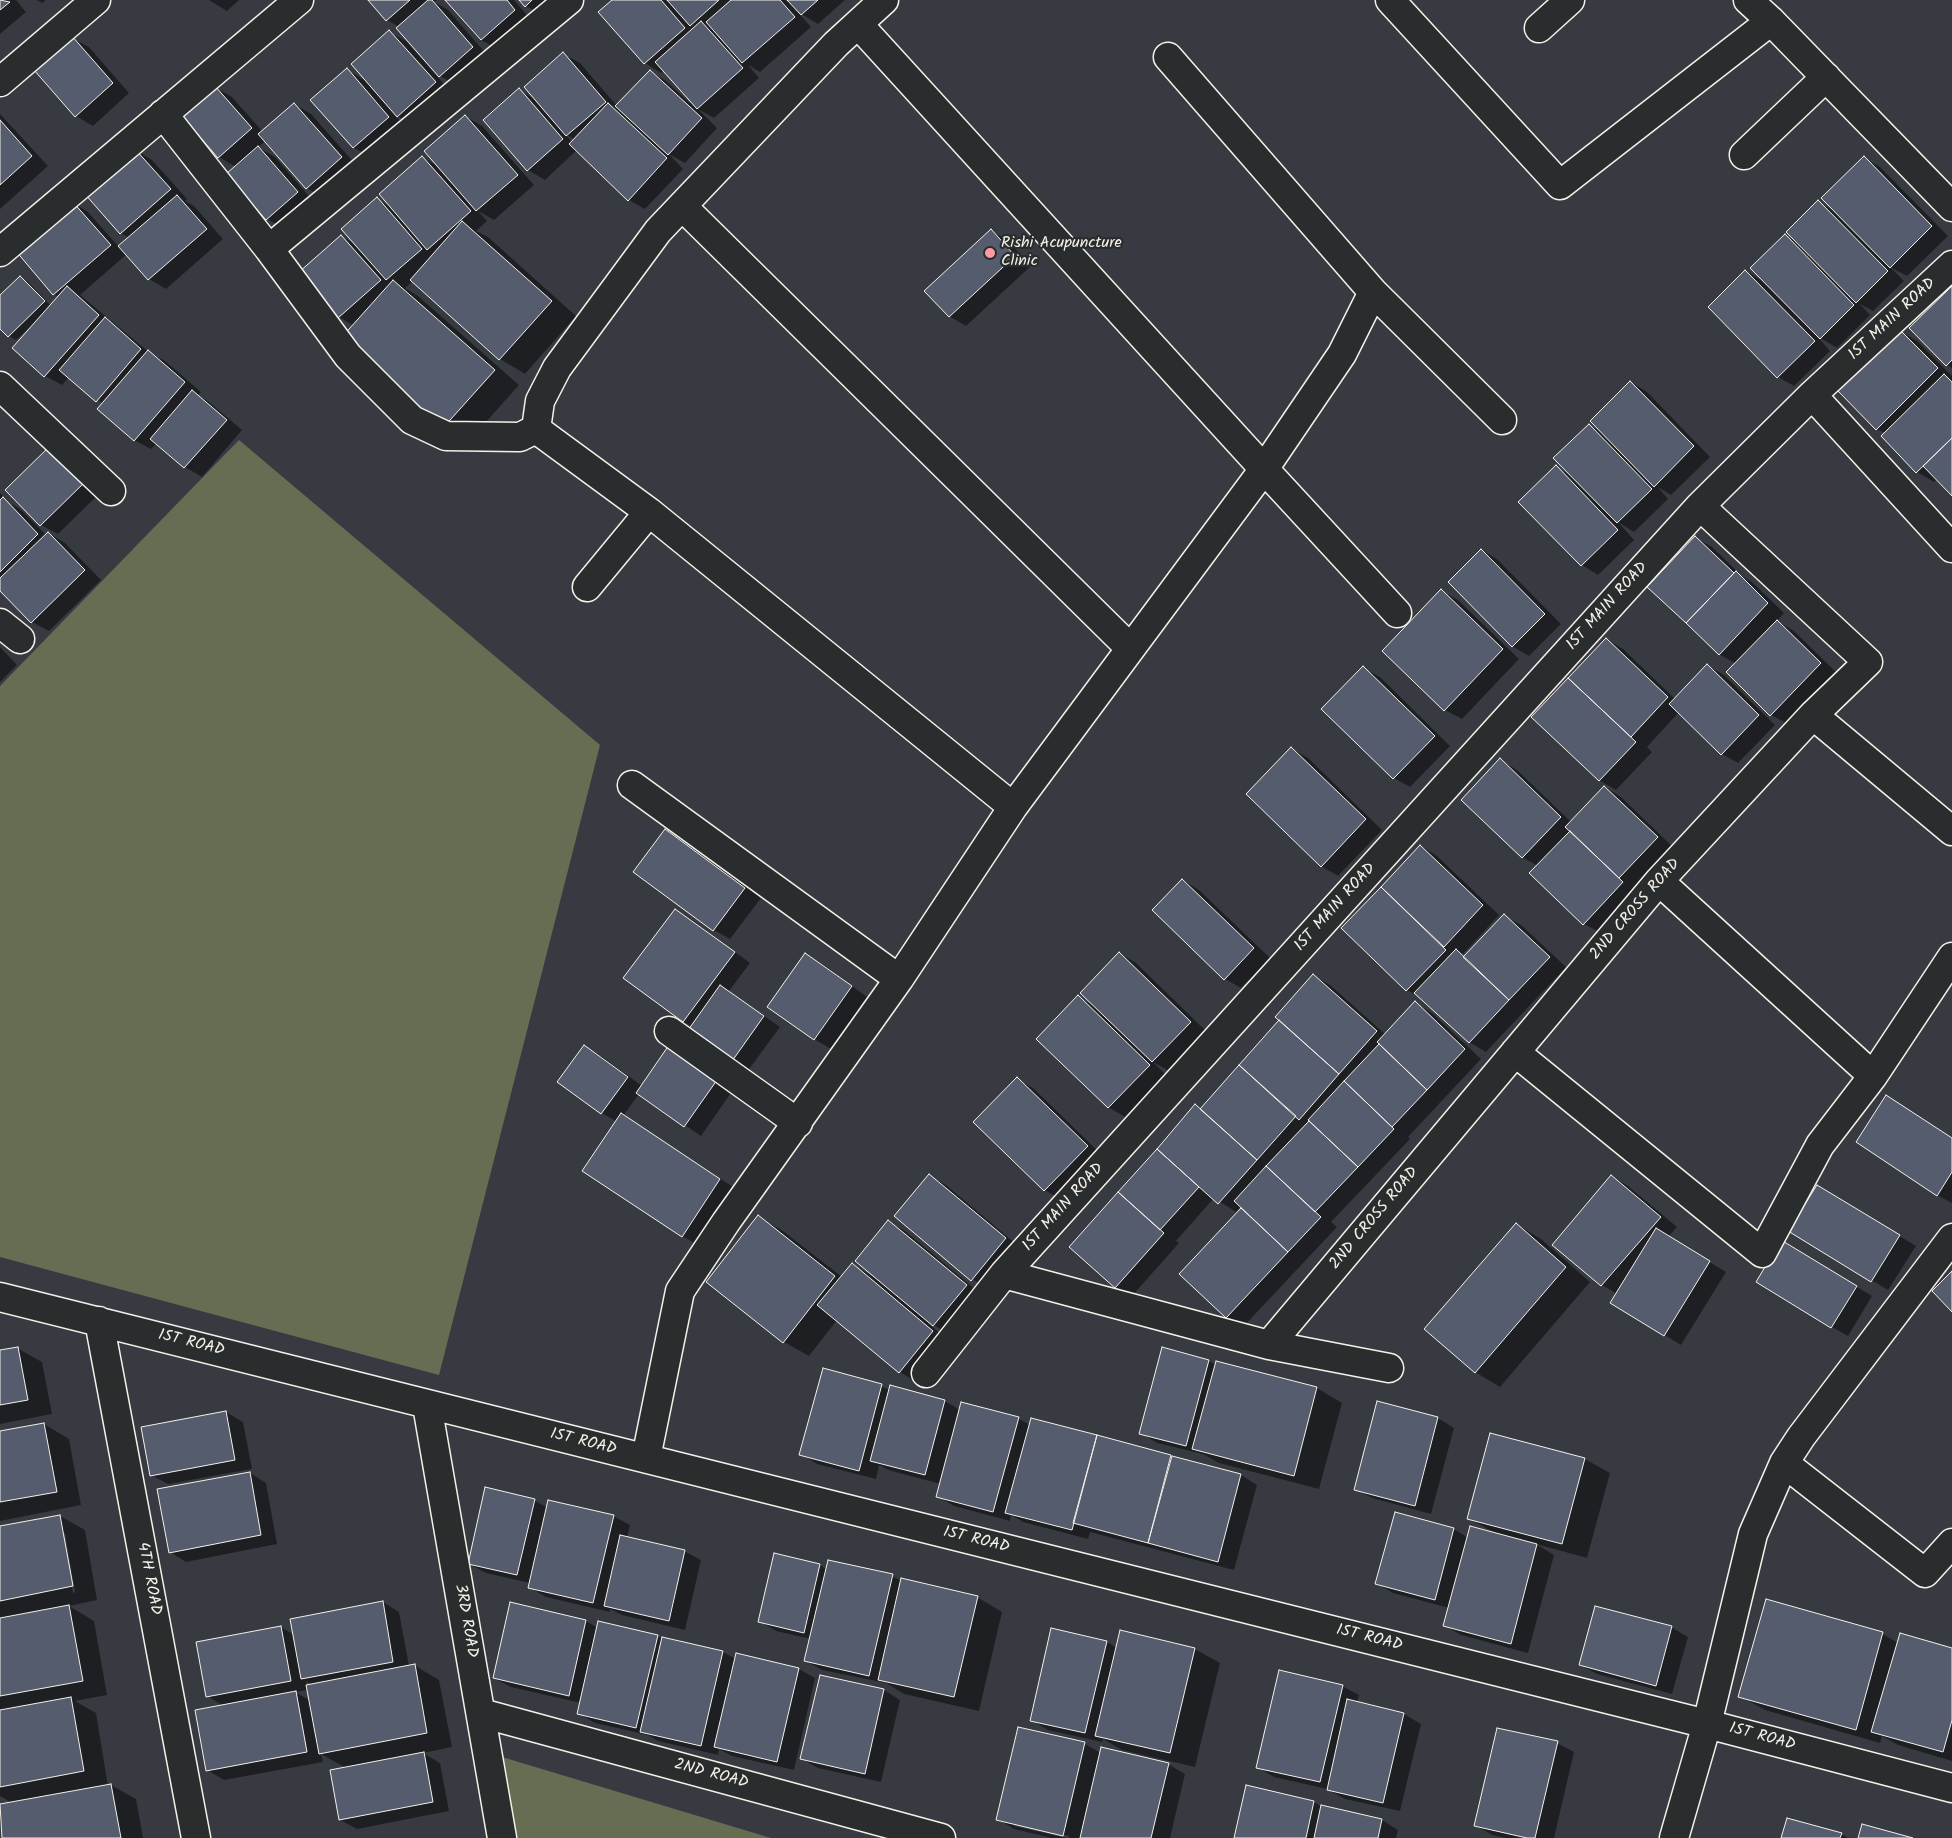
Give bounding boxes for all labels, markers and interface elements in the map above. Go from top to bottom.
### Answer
place label: Rishi Acupuncture Clinic [1001,234,1122,272]
marker: Rishi Acupuncture Clinic [983,246,997,260]
street label: 1ST MAIN ROAD [1845,275,1941,365]
street label: 1ST MAIN ROAD [1563,559,1653,655]
street label: 2ND CROSS ROAD [1587,855,1685,965]
street label: 1ST MAIN ROAD [1291,860,1381,956]
street label: 1ST MAIN ROAD [1019,1160,1109,1256]
street label: 2ND CROSS ROAD [1326,1164,1424,1274]
street label: 1ST ROAD [156,1326,226,1362]
street label: 1ST ROAD [548,1425,618,1461]
street label: 1ST ROAD [941,1523,1011,1559]
street label: 4TH ROAD [132,1541,164,1617]
street label: 3RD ROAD [449,1583,481,1659]
street label: 1ST ROAD [1334,1621,1404,1657]
street label: 1ST ROAD [1727,1720,1797,1756]
street label: 2ND ROAD [672,1756,750,1794]

